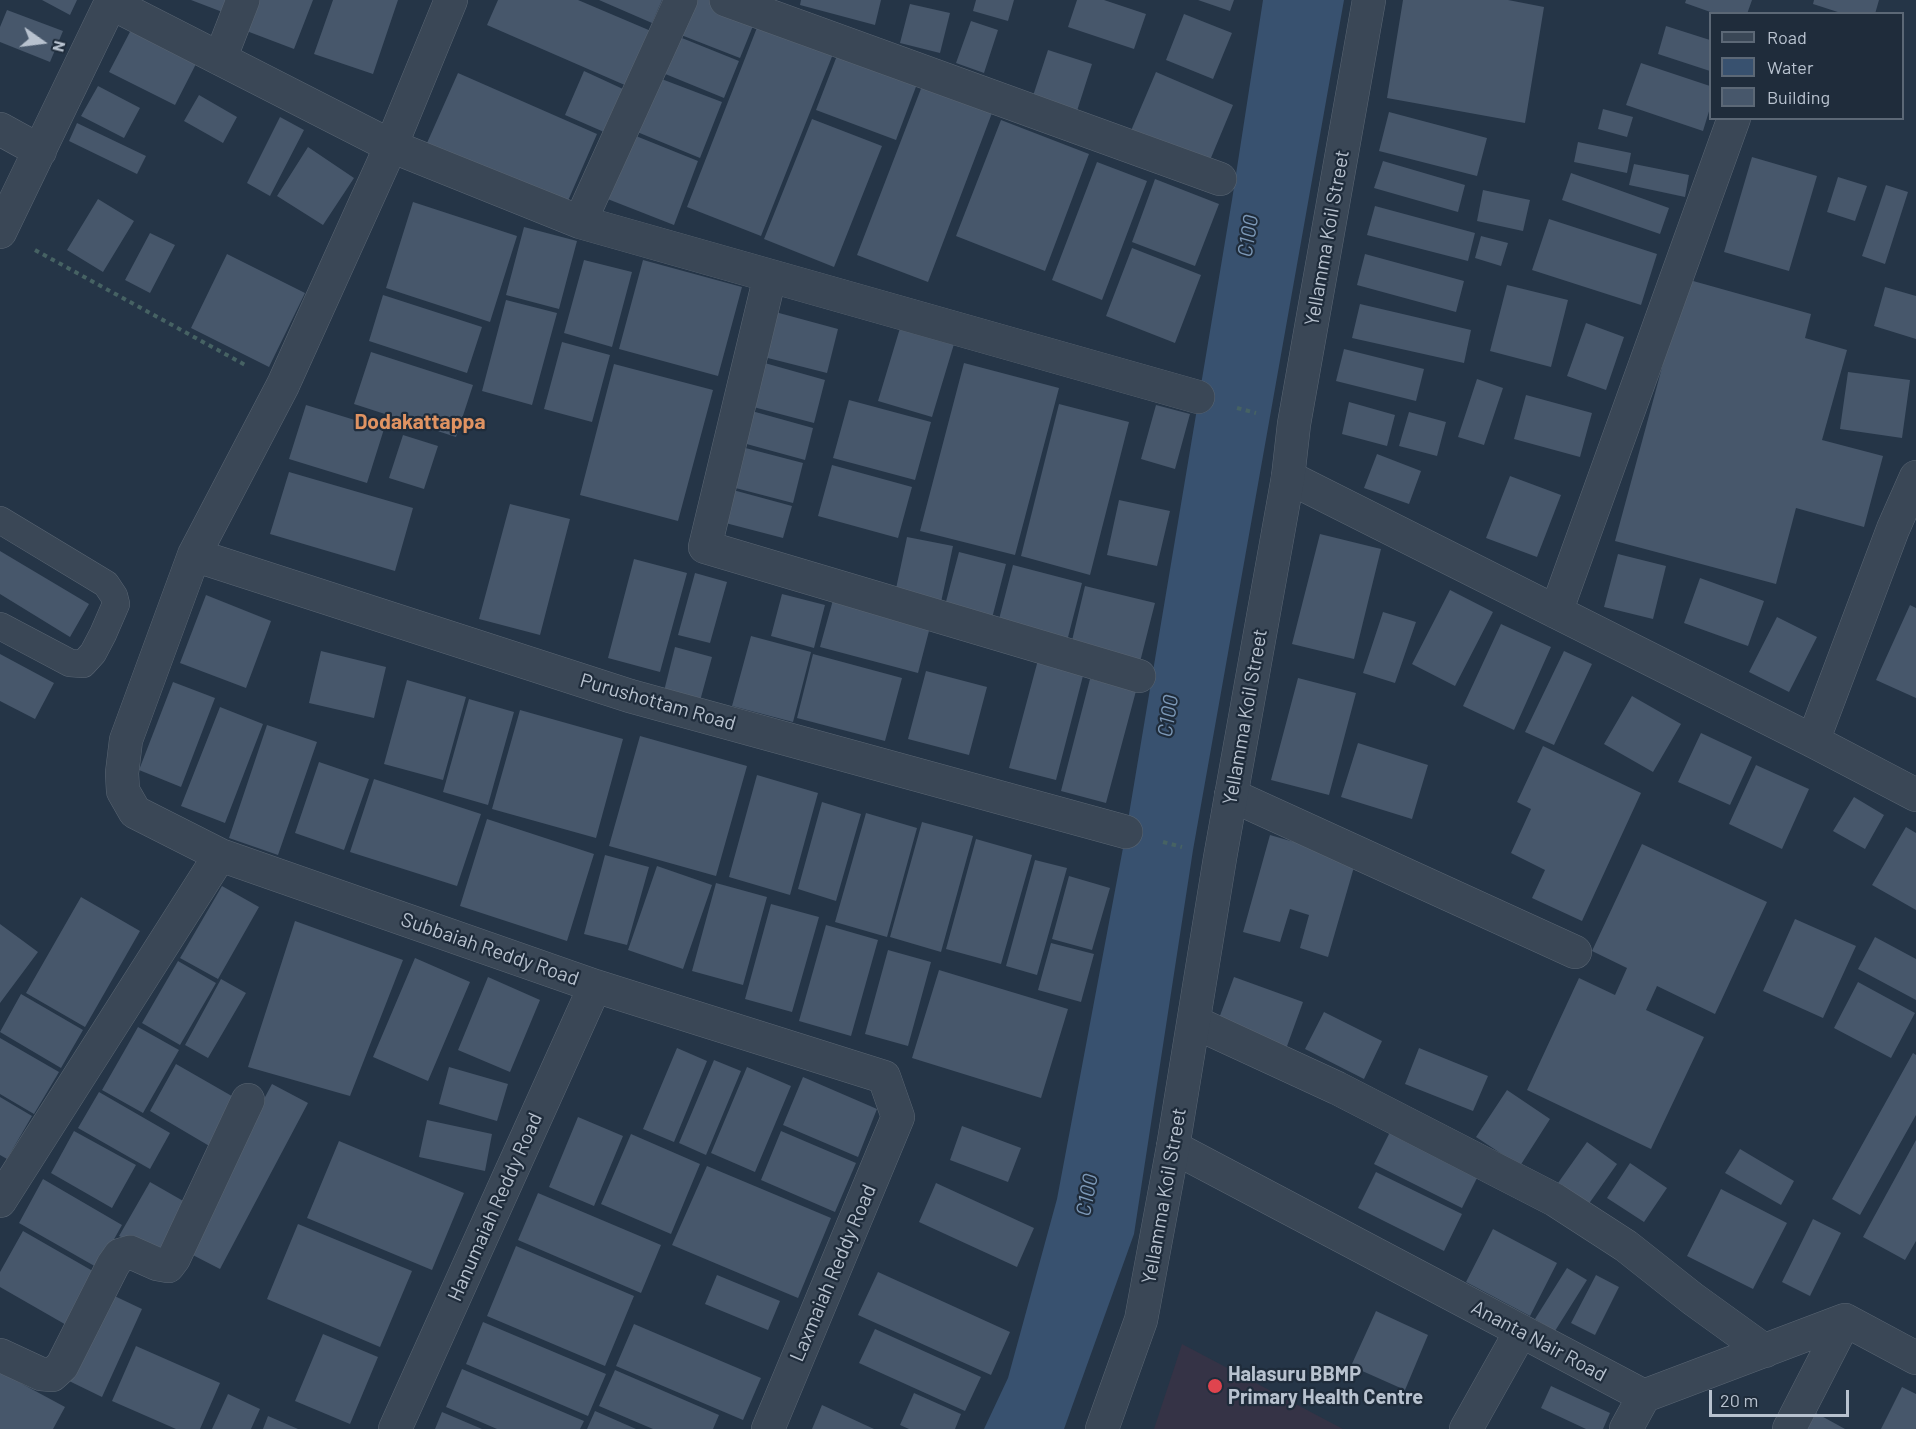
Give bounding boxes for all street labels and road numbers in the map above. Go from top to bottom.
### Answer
street label: Yellamma Koil Street [1300,148,1354,328]
street label: Yellamma Koil Street [1218,627,1272,807]
street label: Purushottam Road [577,668,739,736]
street label: Subbaiah Reddy Road [398,907,582,991]
street label: Yellamma Koil Street [1137,1106,1191,1286]
street label: Hanumaiah Reddy Road [443,1109,547,1305]
street label: Laxmaiah Reddy Road [785,1181,881,1365]
street label: Ananta Nair Road [1467,1295,1611,1387]

